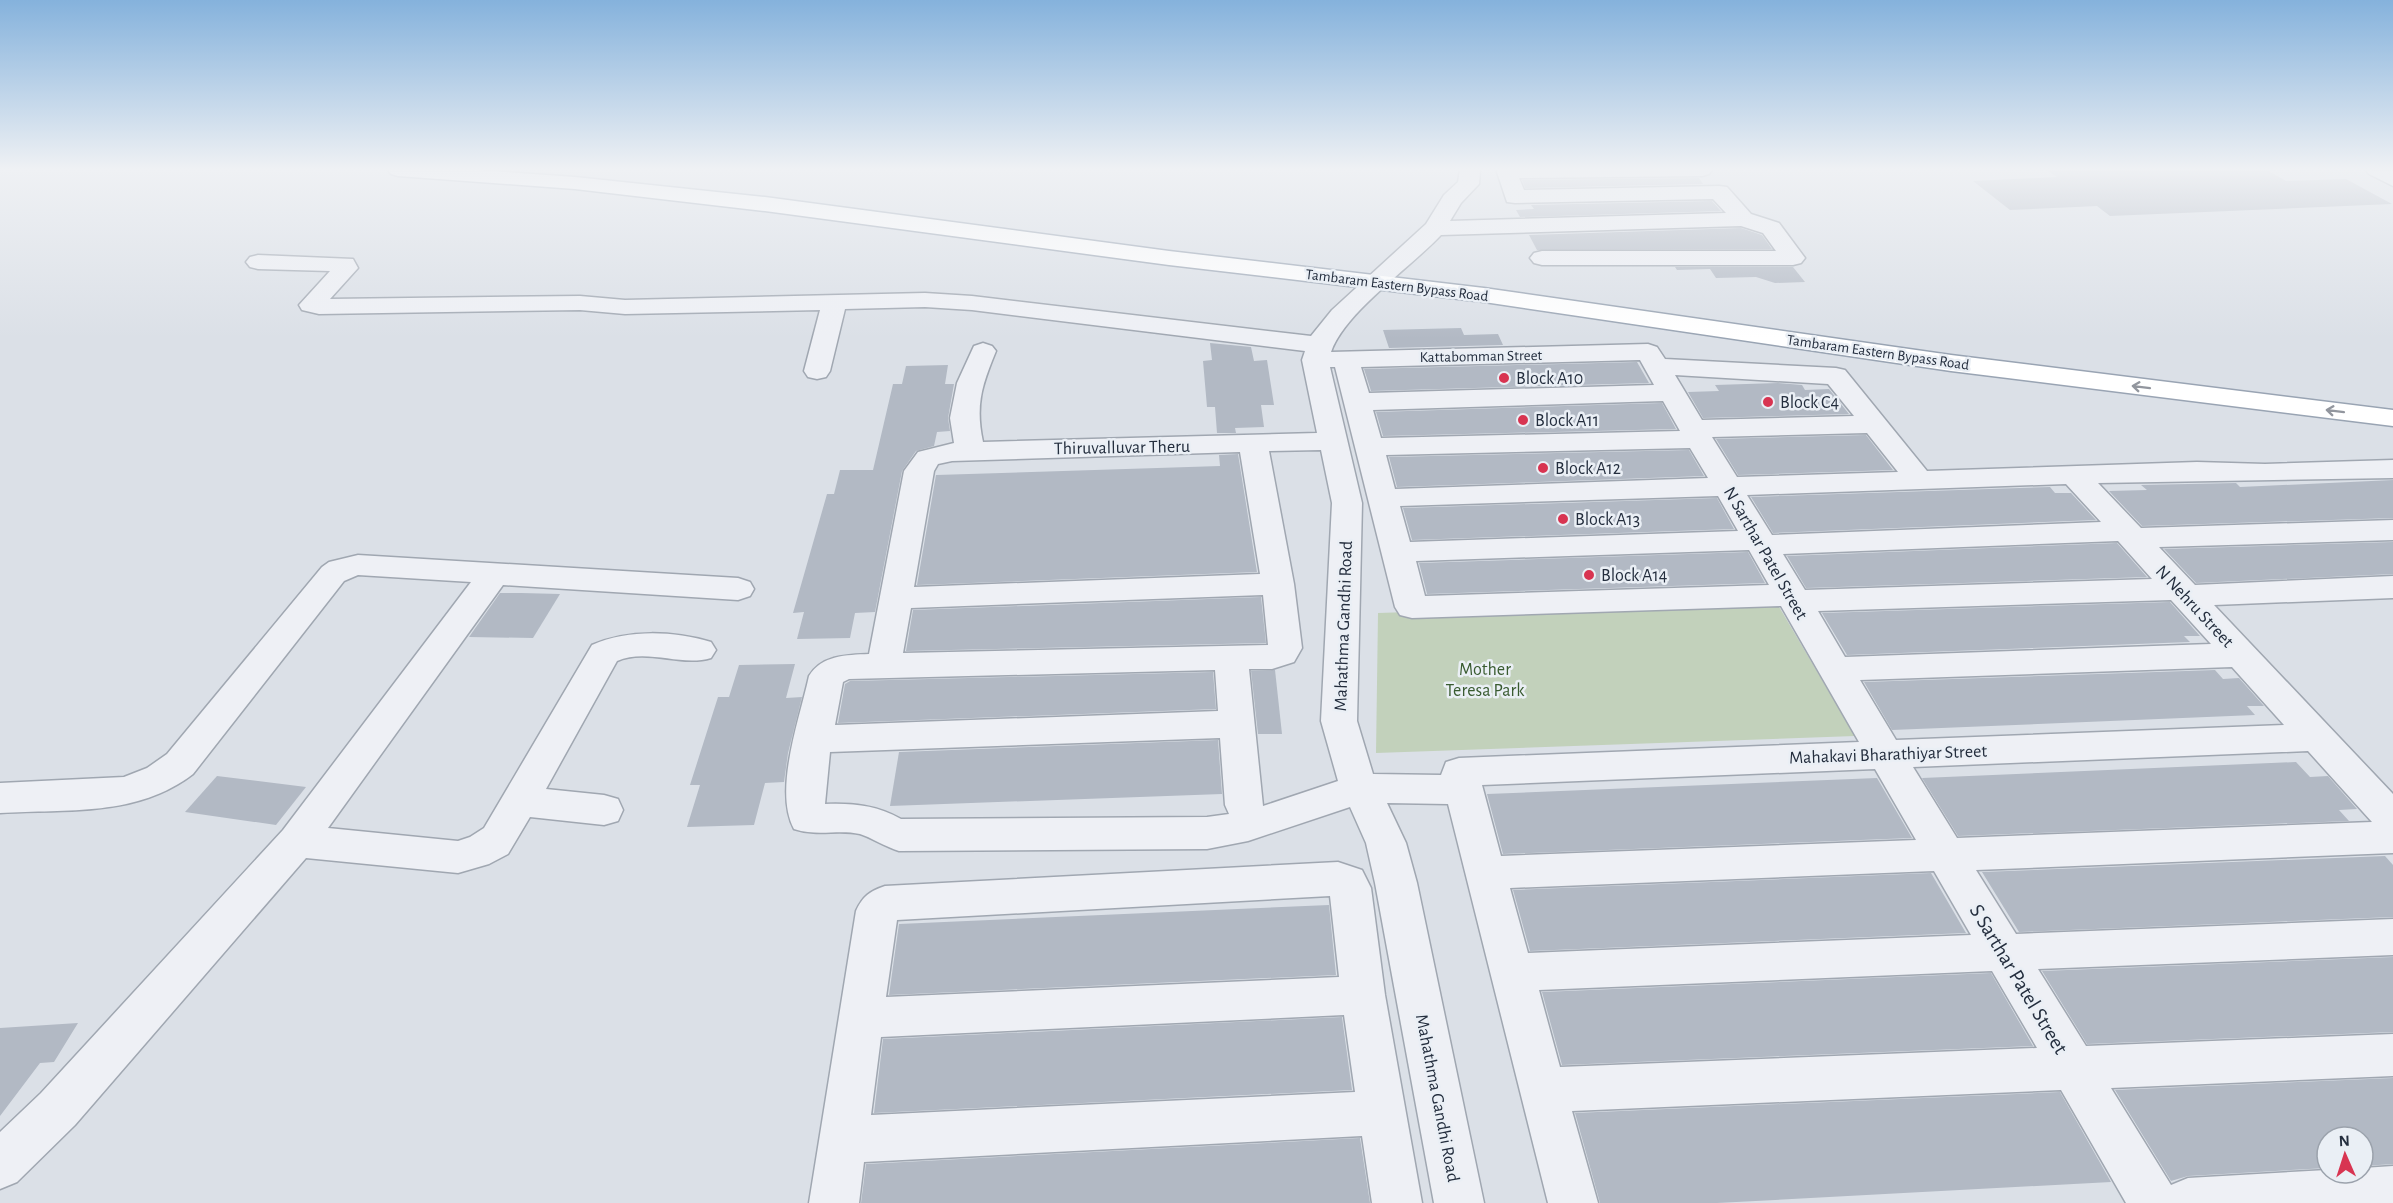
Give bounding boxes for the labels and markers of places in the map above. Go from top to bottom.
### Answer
place label: Block A10 [1516,370,1583,388]
marker: Block A10 [1497,371,1511,385]
place label: Block C4 [1780,394,1839,412]
marker: Block C4 [1761,395,1775,409]
place label: Block A11 [1535,412,1599,430]
marker: Block A11 [1516,413,1530,427]
place label: Block A12 [1555,460,1621,478]
marker: Block A12 [1536,461,1550,475]
place label: Block A13 [1575,511,1640,529]
marker: Block A13 [1556,512,1570,526]
place label: Block A14 [1601,567,1668,585]
marker: Block A14 [1582,568,1596,582]

